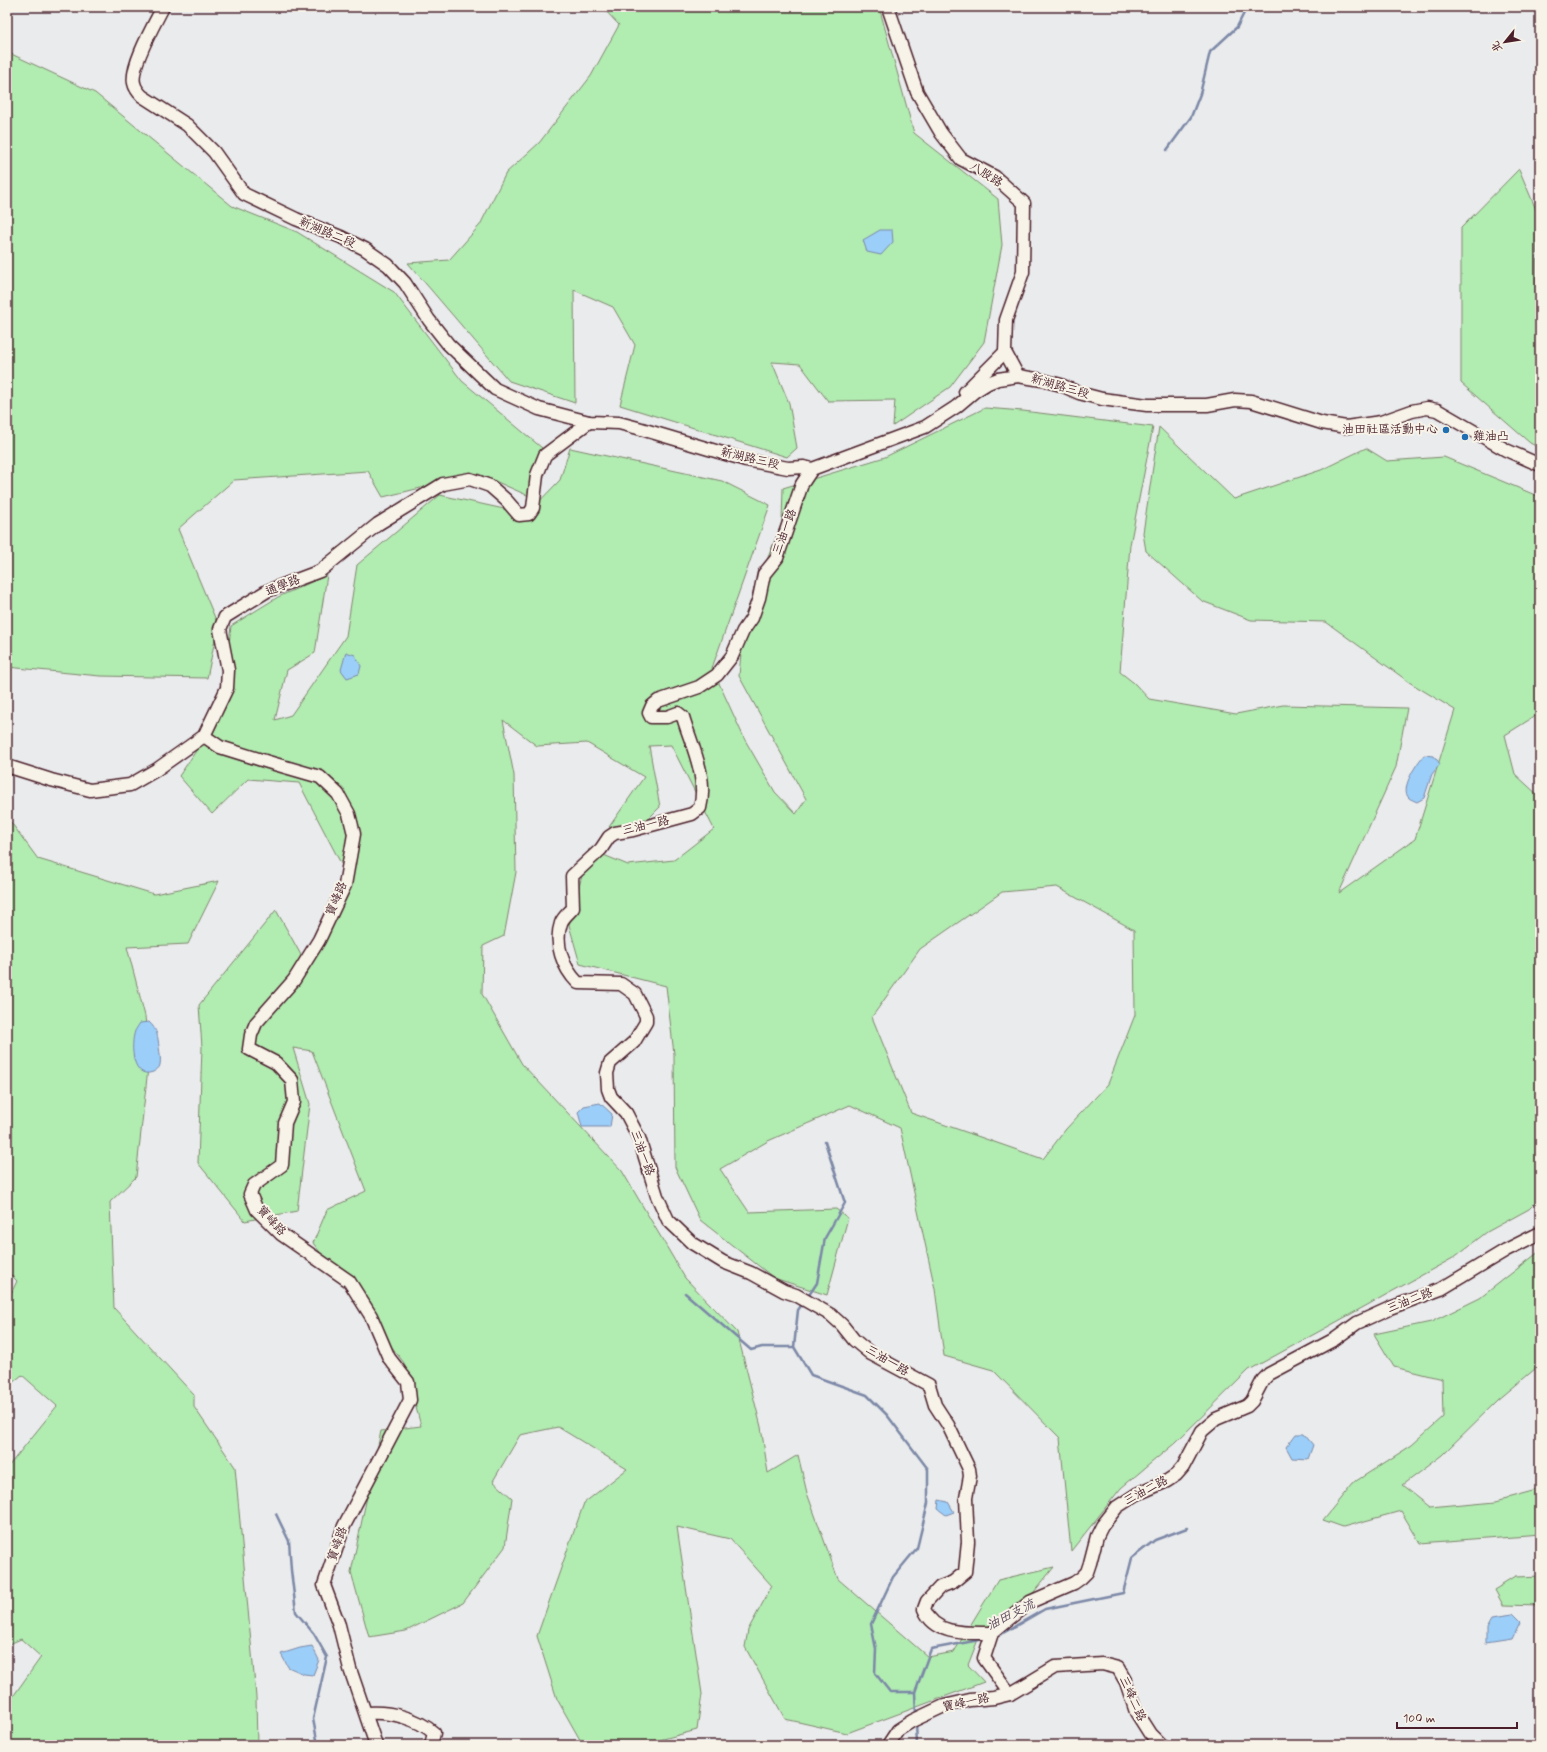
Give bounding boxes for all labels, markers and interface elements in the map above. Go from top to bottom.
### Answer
north arrow [1485,22,1525,62]
text: 北 [1488,38,1506,55]
street label: 八股路 [966,159,1006,191]
street label: 新湖路二段 [296,214,358,252]
street label: 新湖路三段 [1029,371,1091,403]
place label: 油田社區活動中心 [1342,422,1438,438]
marker: 油田社區活動中心 [1441,425,1451,435]
place label: 雞油凸 [1473,429,1509,445]
marker: 雞油凸 [1460,432,1470,442]
street label: 新湖路三段 [719,444,781,474]
street label: 三油一路 [769,507,801,557]
street label: 通學路 [263,572,303,600]
street label: 三油一路 [621,813,671,839]
street label: 寶峰路 [323,879,351,919]
street label: 三油一路 [626,1128,658,1178]
street label: 寶峰路 [253,1202,289,1240]
street label: 三油二路 [1385,1285,1435,1317]
street label: 三油一路 [862,1342,912,1380]
street label: 三油二路 [1121,1473,1171,1509]
street label: 寶峰路 [324,1524,352,1564]
water label: 油田支流 [984,1595,1039,1634]
street label: 三峰二路 [1115,1674,1149,1724]
street label: 寶峰一路 [941,1690,991,1716]
scale bar [1397,1704,1517,1730]
text: 100 m [1403,1711,1435,1727]

